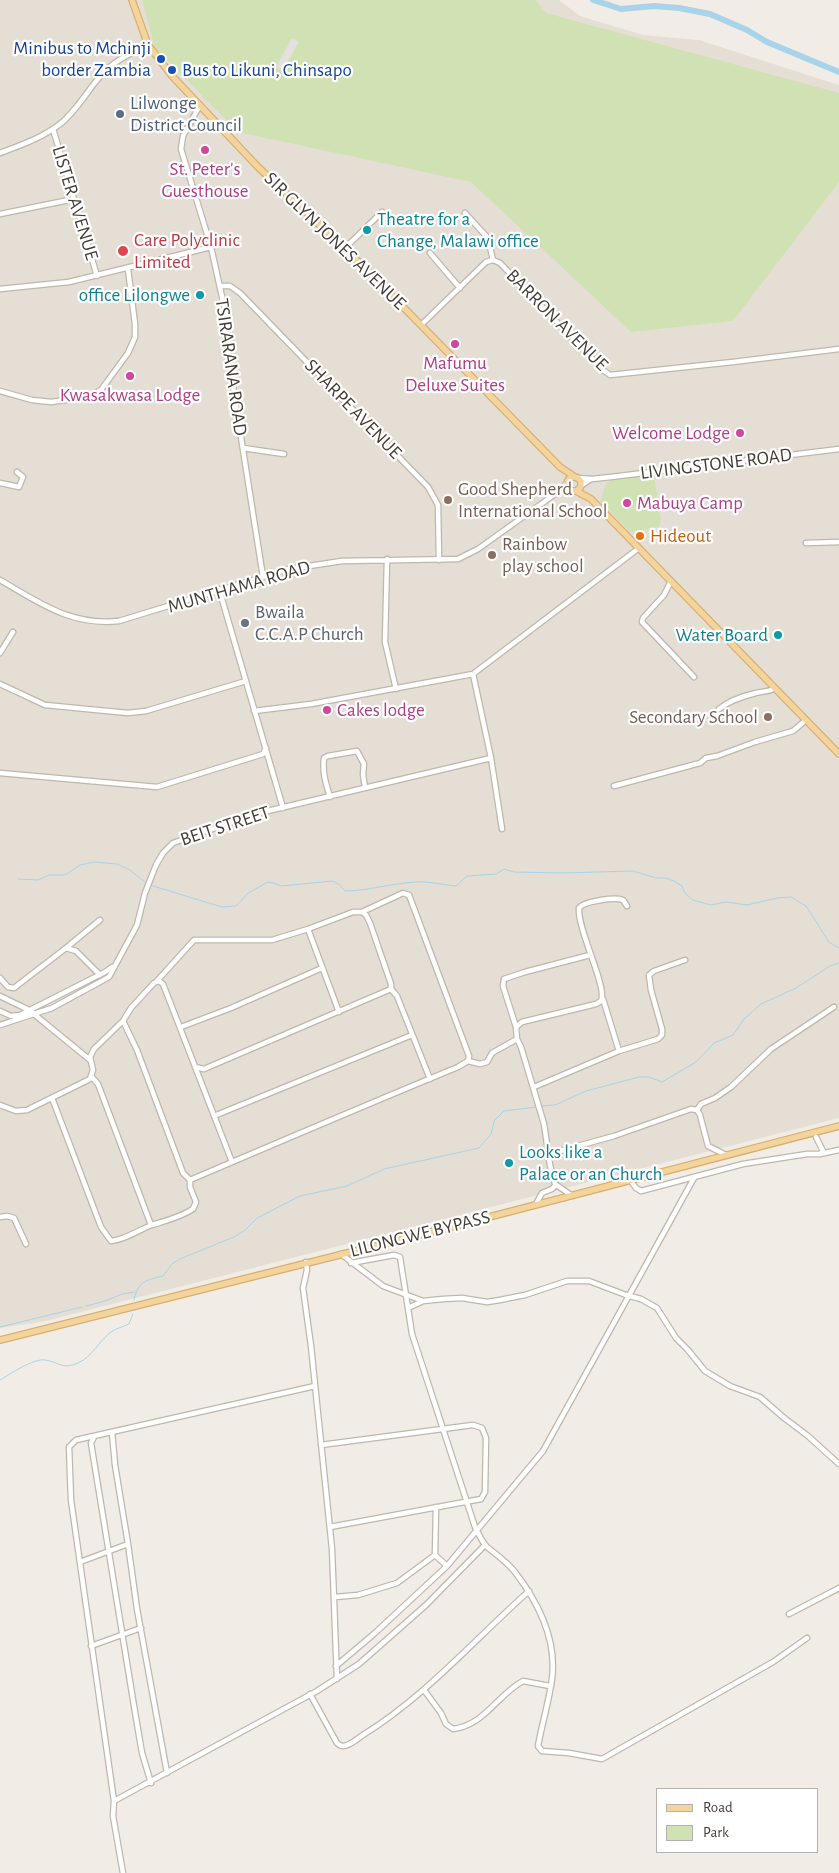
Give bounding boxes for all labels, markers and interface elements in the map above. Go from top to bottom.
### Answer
place label: Minibus to Mchinji border Zambia [13,37,151,81]
marker: Minibus to Mchinji border Zambia [155,53,167,65]
place label: Bus to Likuni, Chinsapo [182,59,352,81]
marker: Bus to Likuni, Chinsapo [166,64,178,76]
place label: Lilwonge District Council [130,92,242,136]
marker: Lilwonge District Council [114,108,126,120]
street label: LISTER AVENUE [47,143,103,263]
marker: St. Peter's Guesthouse [199,144,211,156]
place label: St. Peter's Guesthouse [161,158,249,202]
street label: SIR GLYN JONES AVENUE [259,167,411,315]
place label: Theatre for a Change, Malawi office [377,208,539,252]
marker: Theatre for a Change, Malawi office [361,224,373,236]
place label: Care Polyclinic Limited [134,229,240,273]
marker: Care Polyclinic Limited [116,244,130,258]
street label: BARRON AVENUE [501,264,613,376]
place label: office Lilongwe [79,284,190,306]
marker: office Lilongwe [194,289,206,301]
street label: TSIRARANA ROAD [210,297,252,437]
marker: Mafumu Deluxe Suites [449,338,461,350]
place label: Mafumu Deluxe Suites [405,352,505,396]
street label: SHARPE AVENUE [300,354,406,464]
marker: Kwasakwasa Lodge [124,370,136,382]
place label: Kwasakwasa Lodge [60,384,200,406]
place label: Welcome Lodge [612,422,730,444]
marker: Welcome Lodge [734,427,746,439]
street label: LIVINGSTONE ROAD [639,443,793,485]
place label: Good Shepherd International School [458,478,607,522]
place label: Mabuya Camp [637,492,743,514]
marker: Good Shepherd International School [442,494,454,506]
marker: Mabuya Camp [621,497,633,509]
place label: Hideout [650,525,711,547]
marker: Hideout [634,530,646,542]
place label: Rainbow play school [502,533,584,577]
marker: Rainbow play school [486,549,498,561]
street label: MUNTHAMA ROAD [165,556,313,618]
place label: Bwaila C.C.A.P Church [255,601,364,645]
marker: Bwaila C.C.A.P Church [239,617,251,629]
place label: Water Board [676,624,768,646]
marker: Water Board [772,629,784,641]
place label: Cakes lodge [337,699,425,721]
marker: Cakes lodge [321,704,333,716]
place label: Secondary School [629,706,758,728]
marker: Secondary School [762,711,774,723]
street label: BEIT STREET [177,801,273,851]
place label: Looks like a Palace or an Church [519,1141,662,1185]
marker: Looks like a Palace or an Church [503,1157,515,1169]
street label: LILONGWE BYPASS [348,1206,492,1262]
legend [656,1788,819,1853]
text: Road [703,1800,733,1815]
text: Park [703,1825,729,1840]

